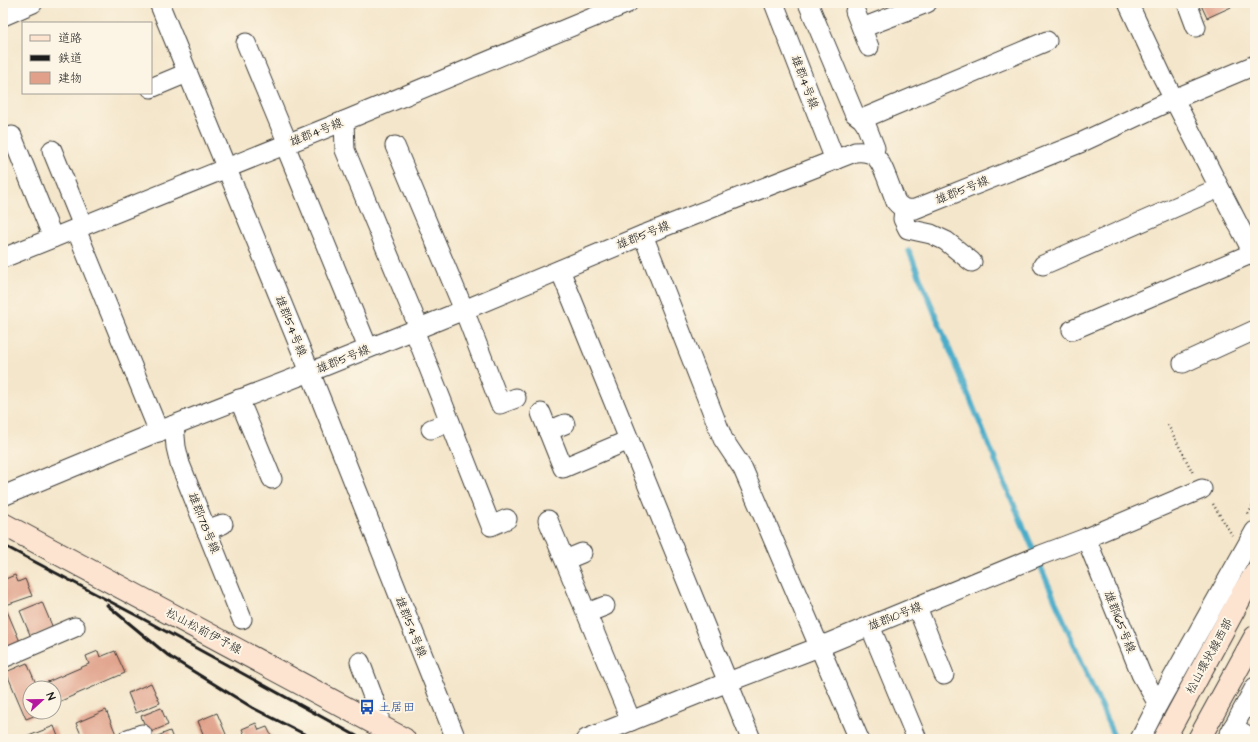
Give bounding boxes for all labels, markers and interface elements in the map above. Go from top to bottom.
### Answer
legend [22,22,152,94]
text: 道路 [58,30,82,47]
text: 鉄道 [58,50,82,67]
street label: 雄郡4号線 [787,53,823,111]
text: 建物 [58,70,82,87]
street label: 雄郡4号線 [287,114,345,151]
street label: 雄郡5号線 [933,172,992,209]
street label: 雄郡5号線 [614,217,673,254]
street label: 雄郡54号線 [271,293,311,359]
street label: 雄郡5号線 [314,341,373,378]
street label: 雄郡178号線 [184,490,224,556]
street label: 雄郡165号線 [1099,589,1140,656]
street label: 雄郡54号線 [391,594,431,660]
street label: 雄郡10号線 [866,598,925,635]
street label: 松山松前伊予線 [163,604,245,659]
street label: 松山環状線西部 [1182,615,1237,697]
north arrow [22,680,62,720]
text: N [43,690,59,703]
bus stop icon: 土居田 [358,698,376,716]
place label: 土居田 [379,699,415,716]

